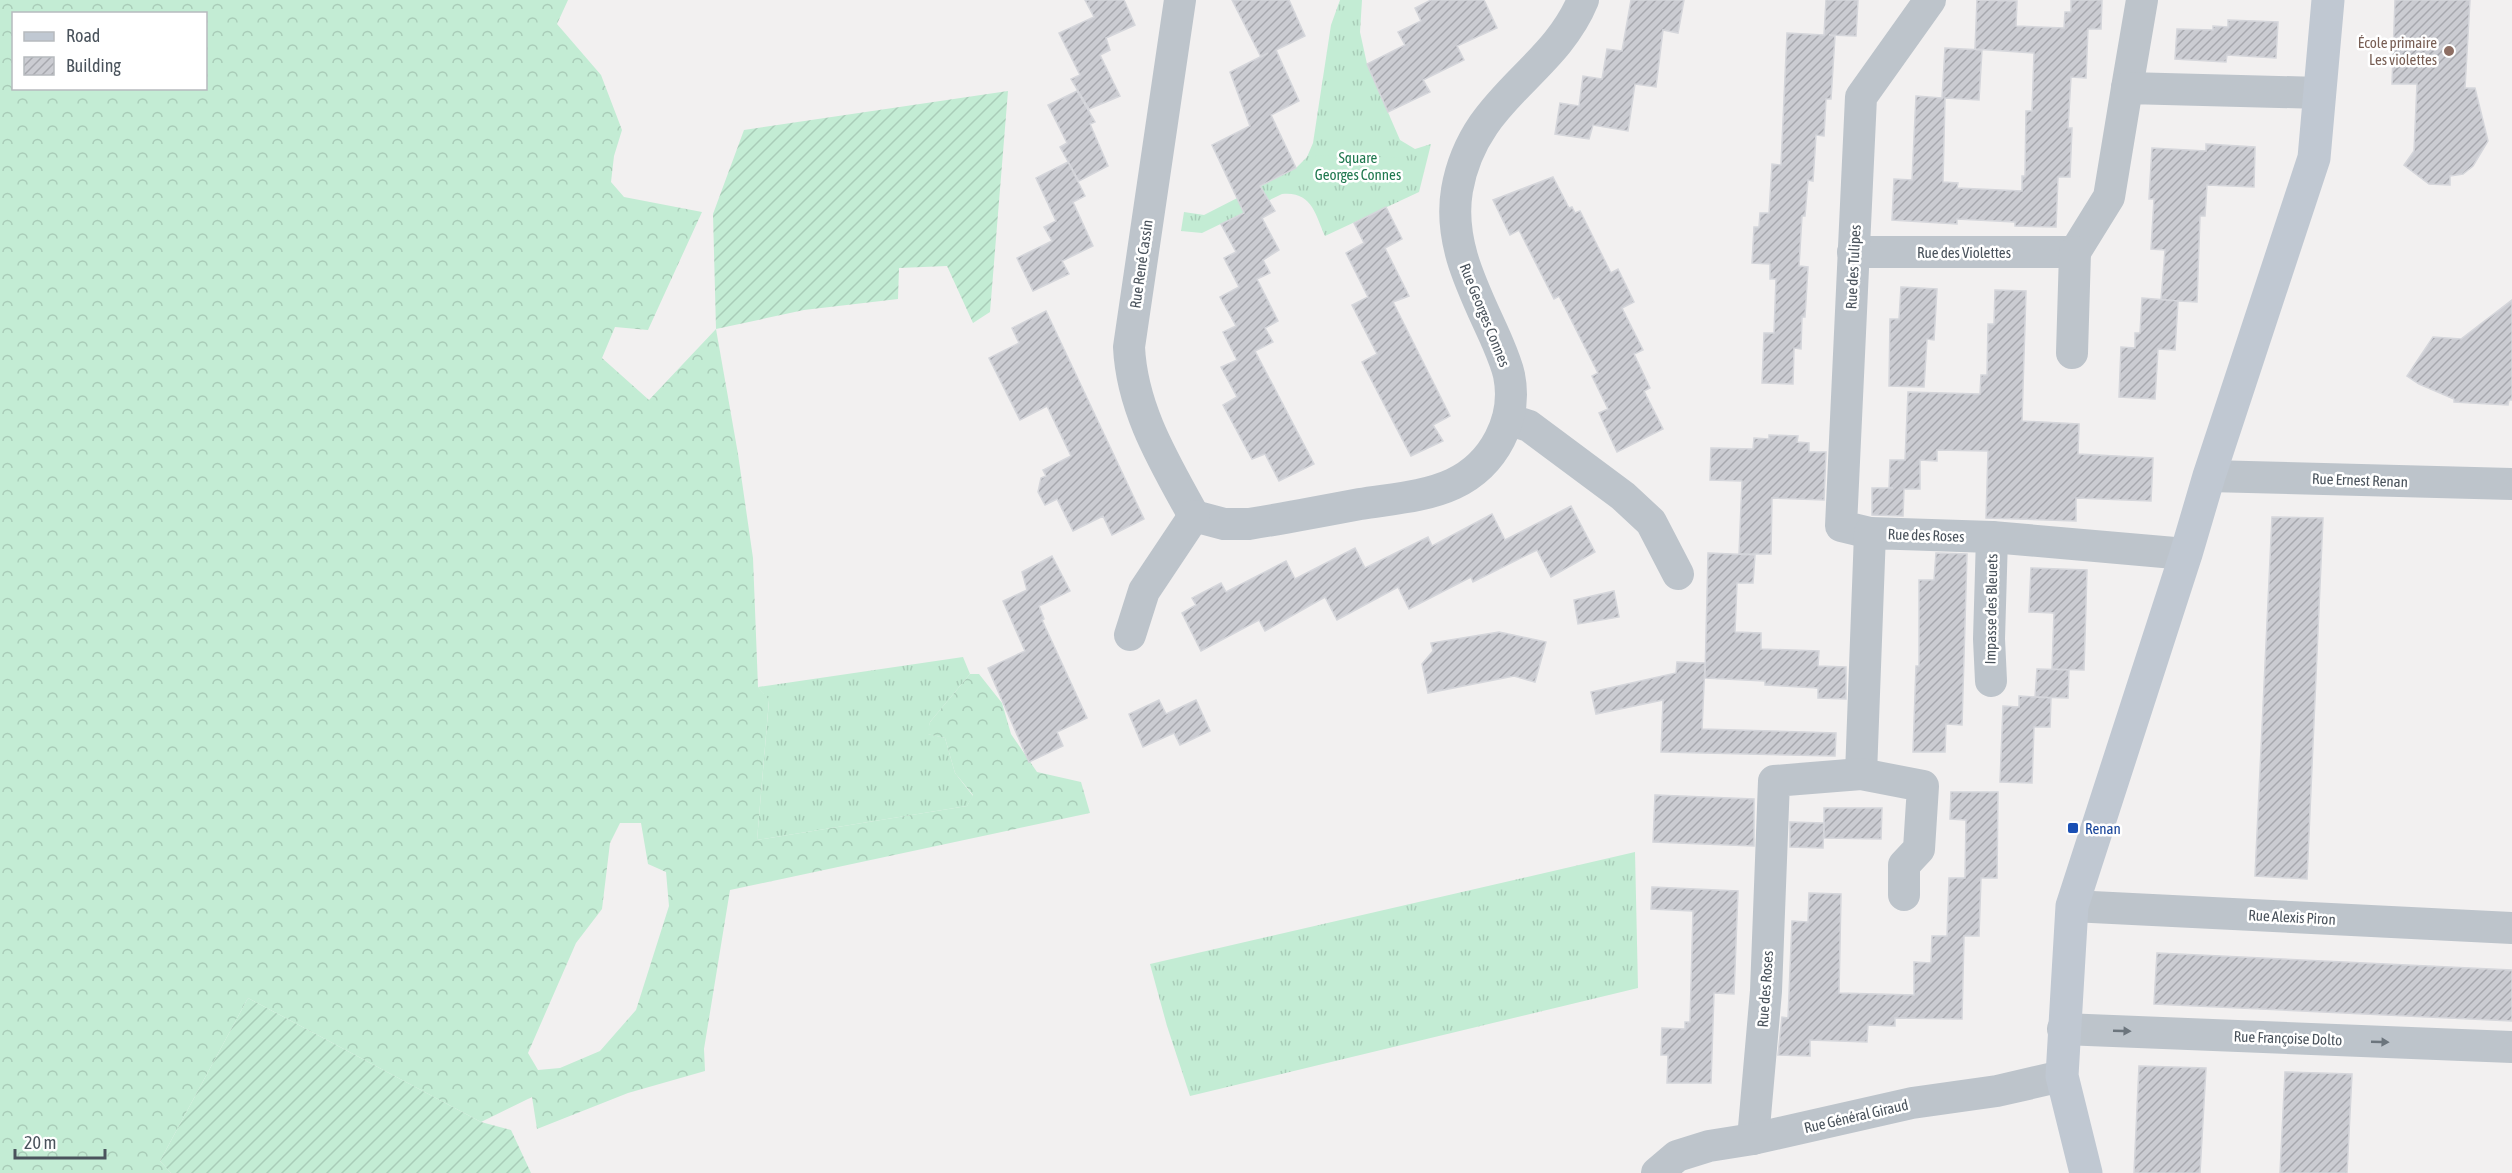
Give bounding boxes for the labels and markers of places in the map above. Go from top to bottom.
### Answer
place label: École primaire Les violettes [2358,34,2437,68]
marker: École primaire Les violettes [2442,44,2456,58]
place label: Renan [2085,820,2121,837]
marker: Renan [2066,821,2080,835]

